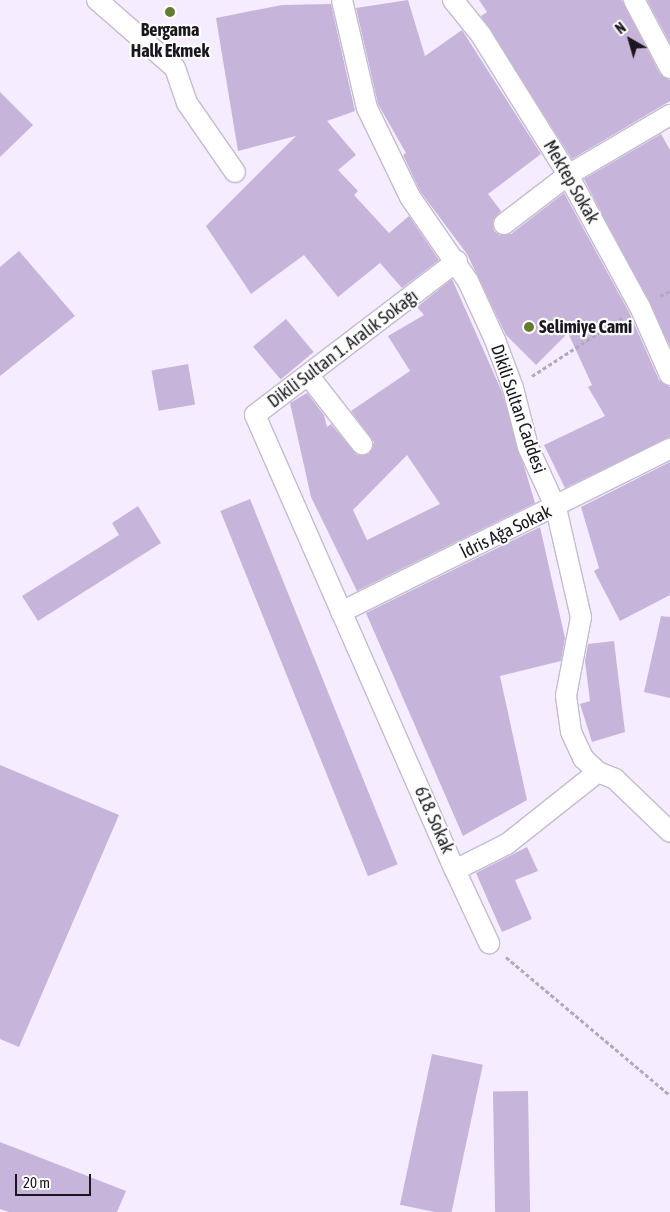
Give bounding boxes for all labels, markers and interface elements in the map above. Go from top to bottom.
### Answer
marker: Bergama Halk Ekmek [164,6,176,18]
north arrow [605,15,655,65]
text: N [613,19,629,37]
place label: Bergama Halk Ekmek [131,20,209,62]
street label: Mektep Sokak [539,137,603,227]
street label: Dikili Sultan 1. Aralık Sokağı [264,285,422,413]
place label: Selimiye Cami [539,316,632,338]
marker: Selimiye Cami [523,321,535,333]
street label: Dikili Sultan Caddesi [486,342,550,476]
street label: İdris Ağa Sokak [457,501,555,563]
street label: 618. Sokak [410,783,458,857]
scale bar [18,1164,94,1196]
text: 20 m [23,1174,50,1191]

